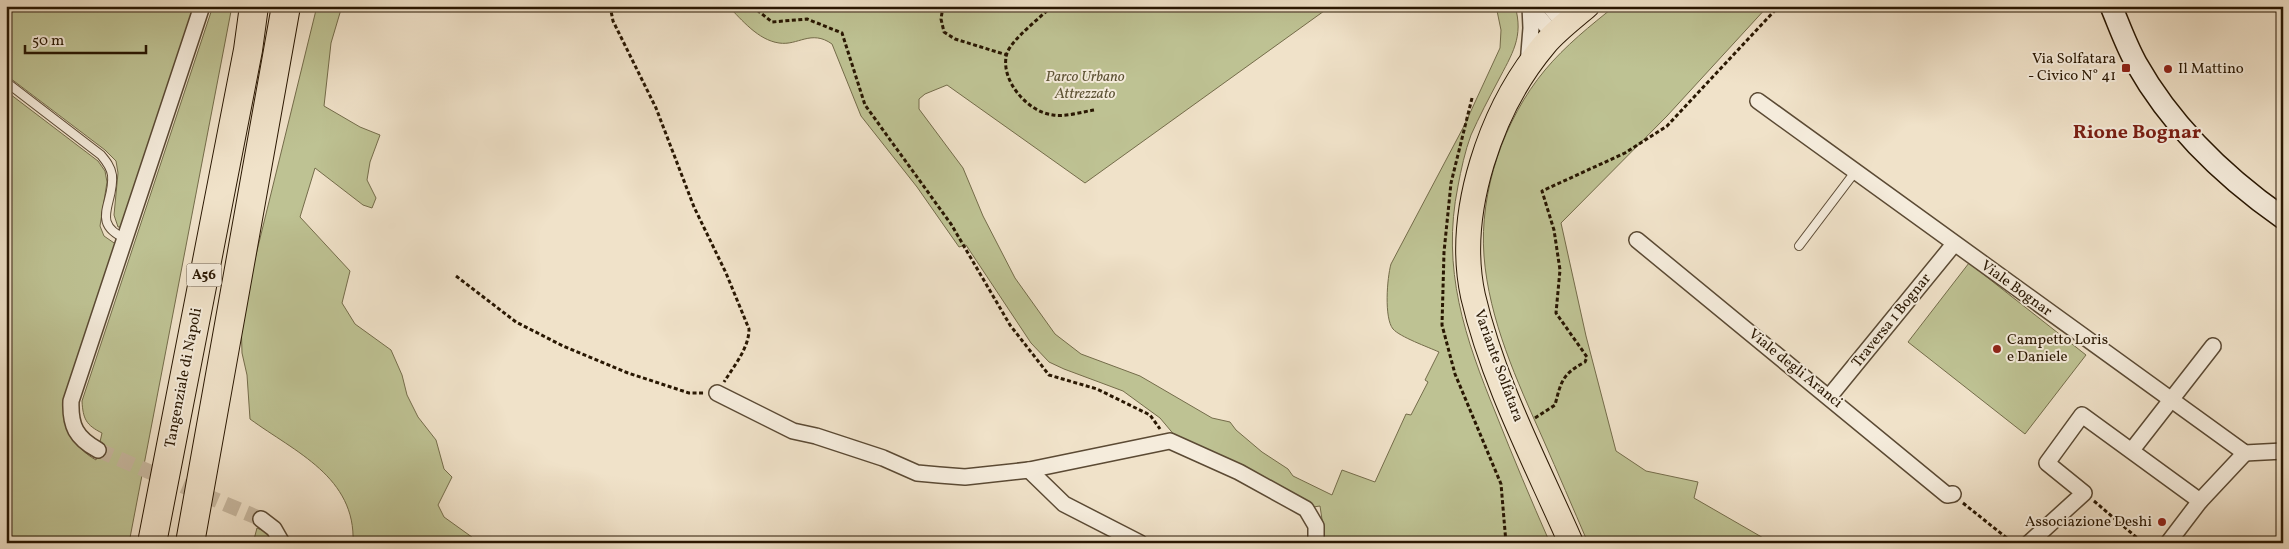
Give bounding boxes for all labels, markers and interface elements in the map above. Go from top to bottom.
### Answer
scale bar [25,22,146,54]
text: 50 m [32,31,64,52]
place label: Via Solfatara - Civico N° 41 [2028,49,2116,87]
place label: Il Mattino [2178,59,2244,80]
marker: Via Solfatara - Civico N° 41 [2120,62,2132,74]
marker: Il Mattino [2162,63,2174,75]
park label: Parco Urbano Attrezzato [1045,67,1125,105]
district label: Rione Bognar [2073,119,2202,147]
street label: Viale Bognar [1976,256,2056,322]
road number: A56 [186,264,222,286]
street label: Traversa 1 Bognar [1847,269,1937,373]
street label: Tangenziale di Napoli [160,306,208,450]
street label: Variante Solfatara [1468,307,1528,425]
street label: Viale degli Aranci [1743,324,1847,414]
place label: Campetto Loris e Daniele [2007,330,2108,368]
marker: Campetto Loris e Daniele [1991,343,2003,355]
place label: Associazione Deshi [2025,512,2152,533]
marker: Associazione Deshi [2156,516,2168,528]

